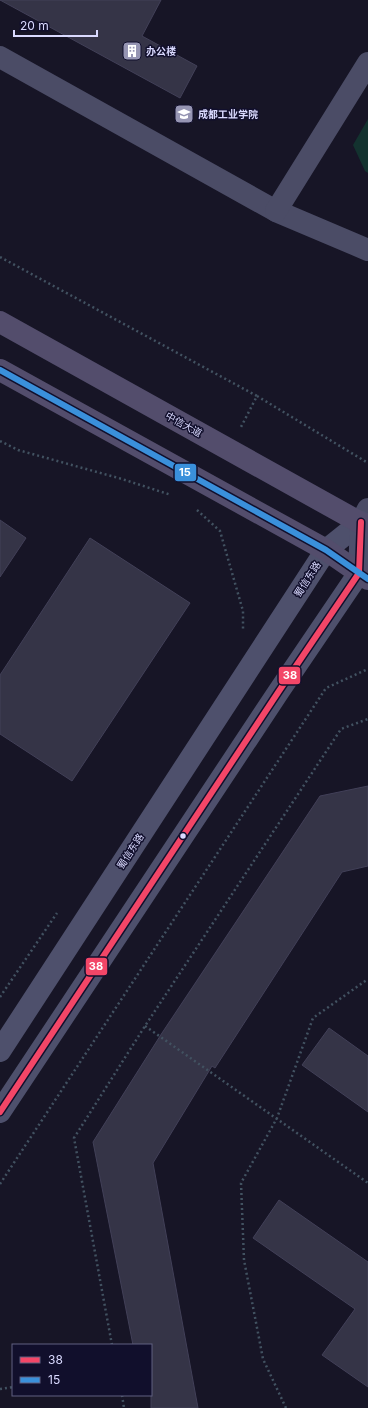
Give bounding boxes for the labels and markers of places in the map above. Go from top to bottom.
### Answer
building icon: 办公楼 [121,40,143,62]
place label: 办公楼 [146,45,176,57]
school or university icon: 成都工业学院 [173,103,195,125]
place label: 成都工业学院 [198,108,258,120]
unlabelled marker [178,831,188,841]

